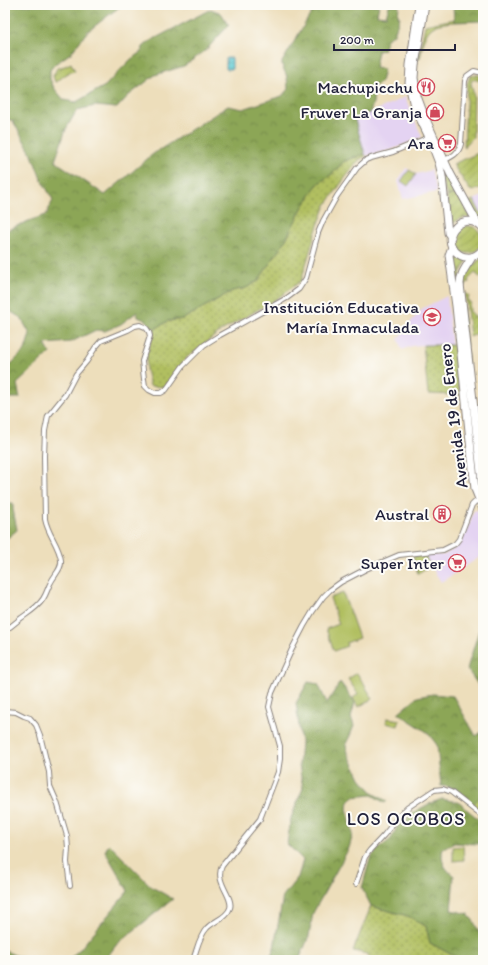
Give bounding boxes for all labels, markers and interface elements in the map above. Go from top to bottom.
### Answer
scale bar [334,26,455,52]
text: 200 m [340,33,374,47]
place label: Machupicchu [317,77,414,97]
restaurant icon: Machupicchu [416,77,436,97]
place label: Fruver La Granja [301,102,422,122]
shop icon: Fruver La Granja [425,102,445,122]
place label: Ara [408,133,434,153]
supermarket icon: Ara [437,133,457,153]
place label: Institución Educativa María Inmaculada [263,297,419,337]
school or university icon: Institución Educativa María Inmaculada [422,307,442,327]
street label: Avenida 19 de Enero [434,342,472,490]
place label: Austral [375,504,429,524]
building icon: Austral [432,504,452,524]
place label: Super Inter [361,553,445,573]
supermarket icon: Super Inter [447,553,467,573]
district label: LOS OCOBOS [347,808,465,830]

